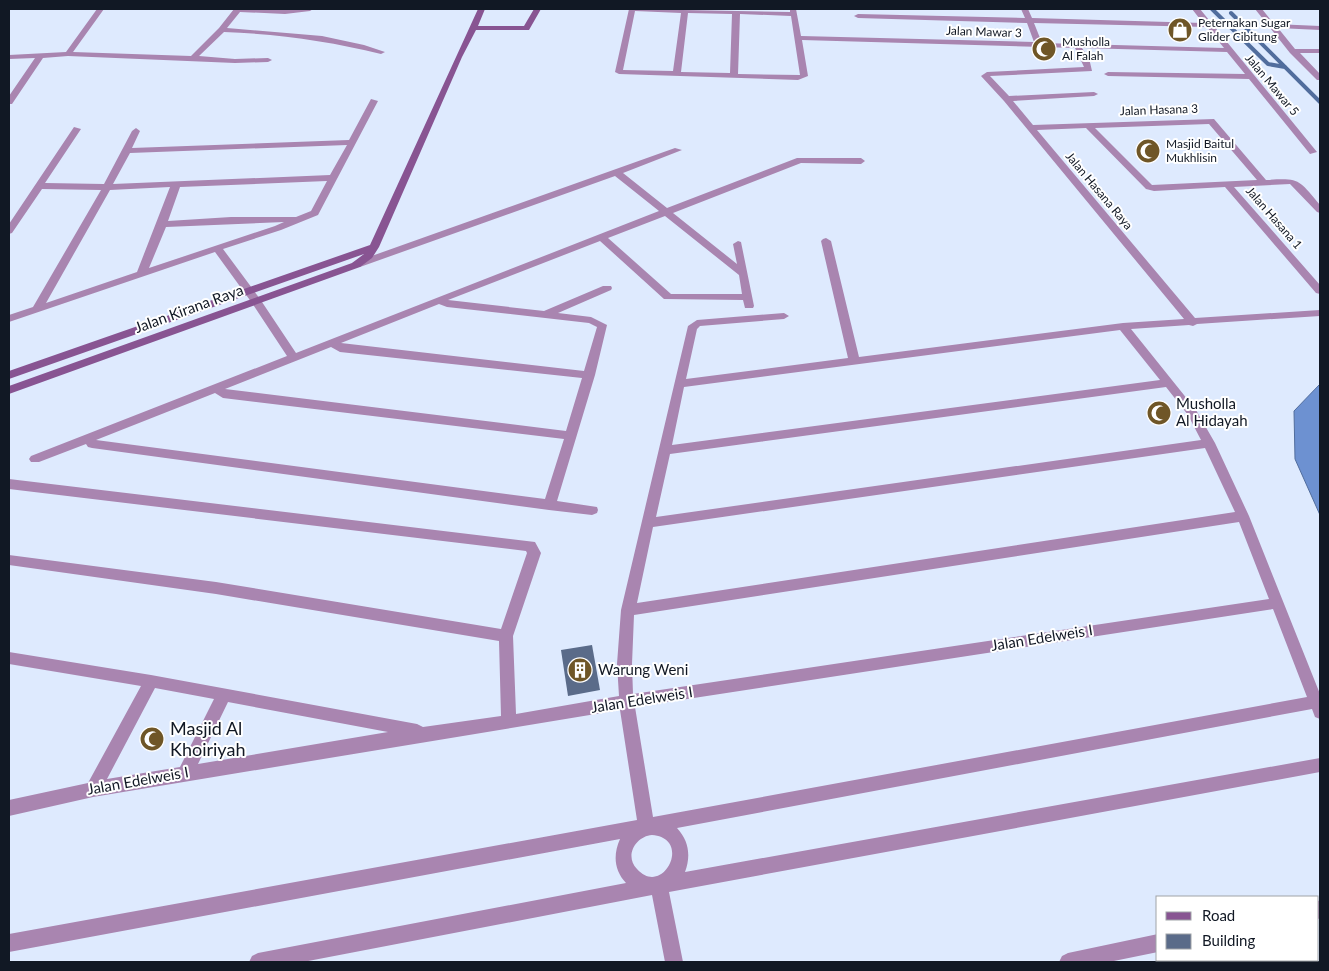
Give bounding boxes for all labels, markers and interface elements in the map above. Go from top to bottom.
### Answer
place label: Peternakan Sugar Glider Cibitung [1198,15,1291,44]
shop icon: Peternakan Sugar Glider Cibitung [1167,17,1193,43]
street label: Jalan Mawar 3 [946,23,1022,40]
place label: Musholla Al Falah [1062,34,1110,63]
mosque icon: Musholla Al Falah [1031,36,1057,62]
street label: Jalan Mawar 5 [1242,51,1302,119]
street label: Jalan Hasana 3 [1120,101,1198,118]
place label: Masjid Baitul Mukhlisin [1166,136,1234,165]
mosque icon: Masjid Baitul Mukhlisin [1135,138,1161,164]
street label: Jalan Hasana Raya [1063,149,1136,232]
street label: Jalan Hasana 1 [1243,183,1306,252]
street label: Jalan Kirana Raya [132,280,245,336]
place label: Musholla Al Hidayah [1176,394,1248,429]
mosque icon: Musholla Al Hidayah [1146,400,1172,426]
street label: Jalan Edelweis I [990,620,1094,654]
building icon: Warung Weni [567,657,593,683]
place label: Warung Weni [598,660,688,678]
street label: Jalan Edelweis I [590,682,694,716]
place label: Masjid Al Khoiriyah [170,717,245,760]
mosque icon: Masjid Al Khoiriyah [139,726,165,752]
street label: Jalan Edelweis I [86,762,190,798]
legend [1156,896,1319,961]
text: Road [1202,906,1235,924]
text: Building [1202,931,1255,949]

